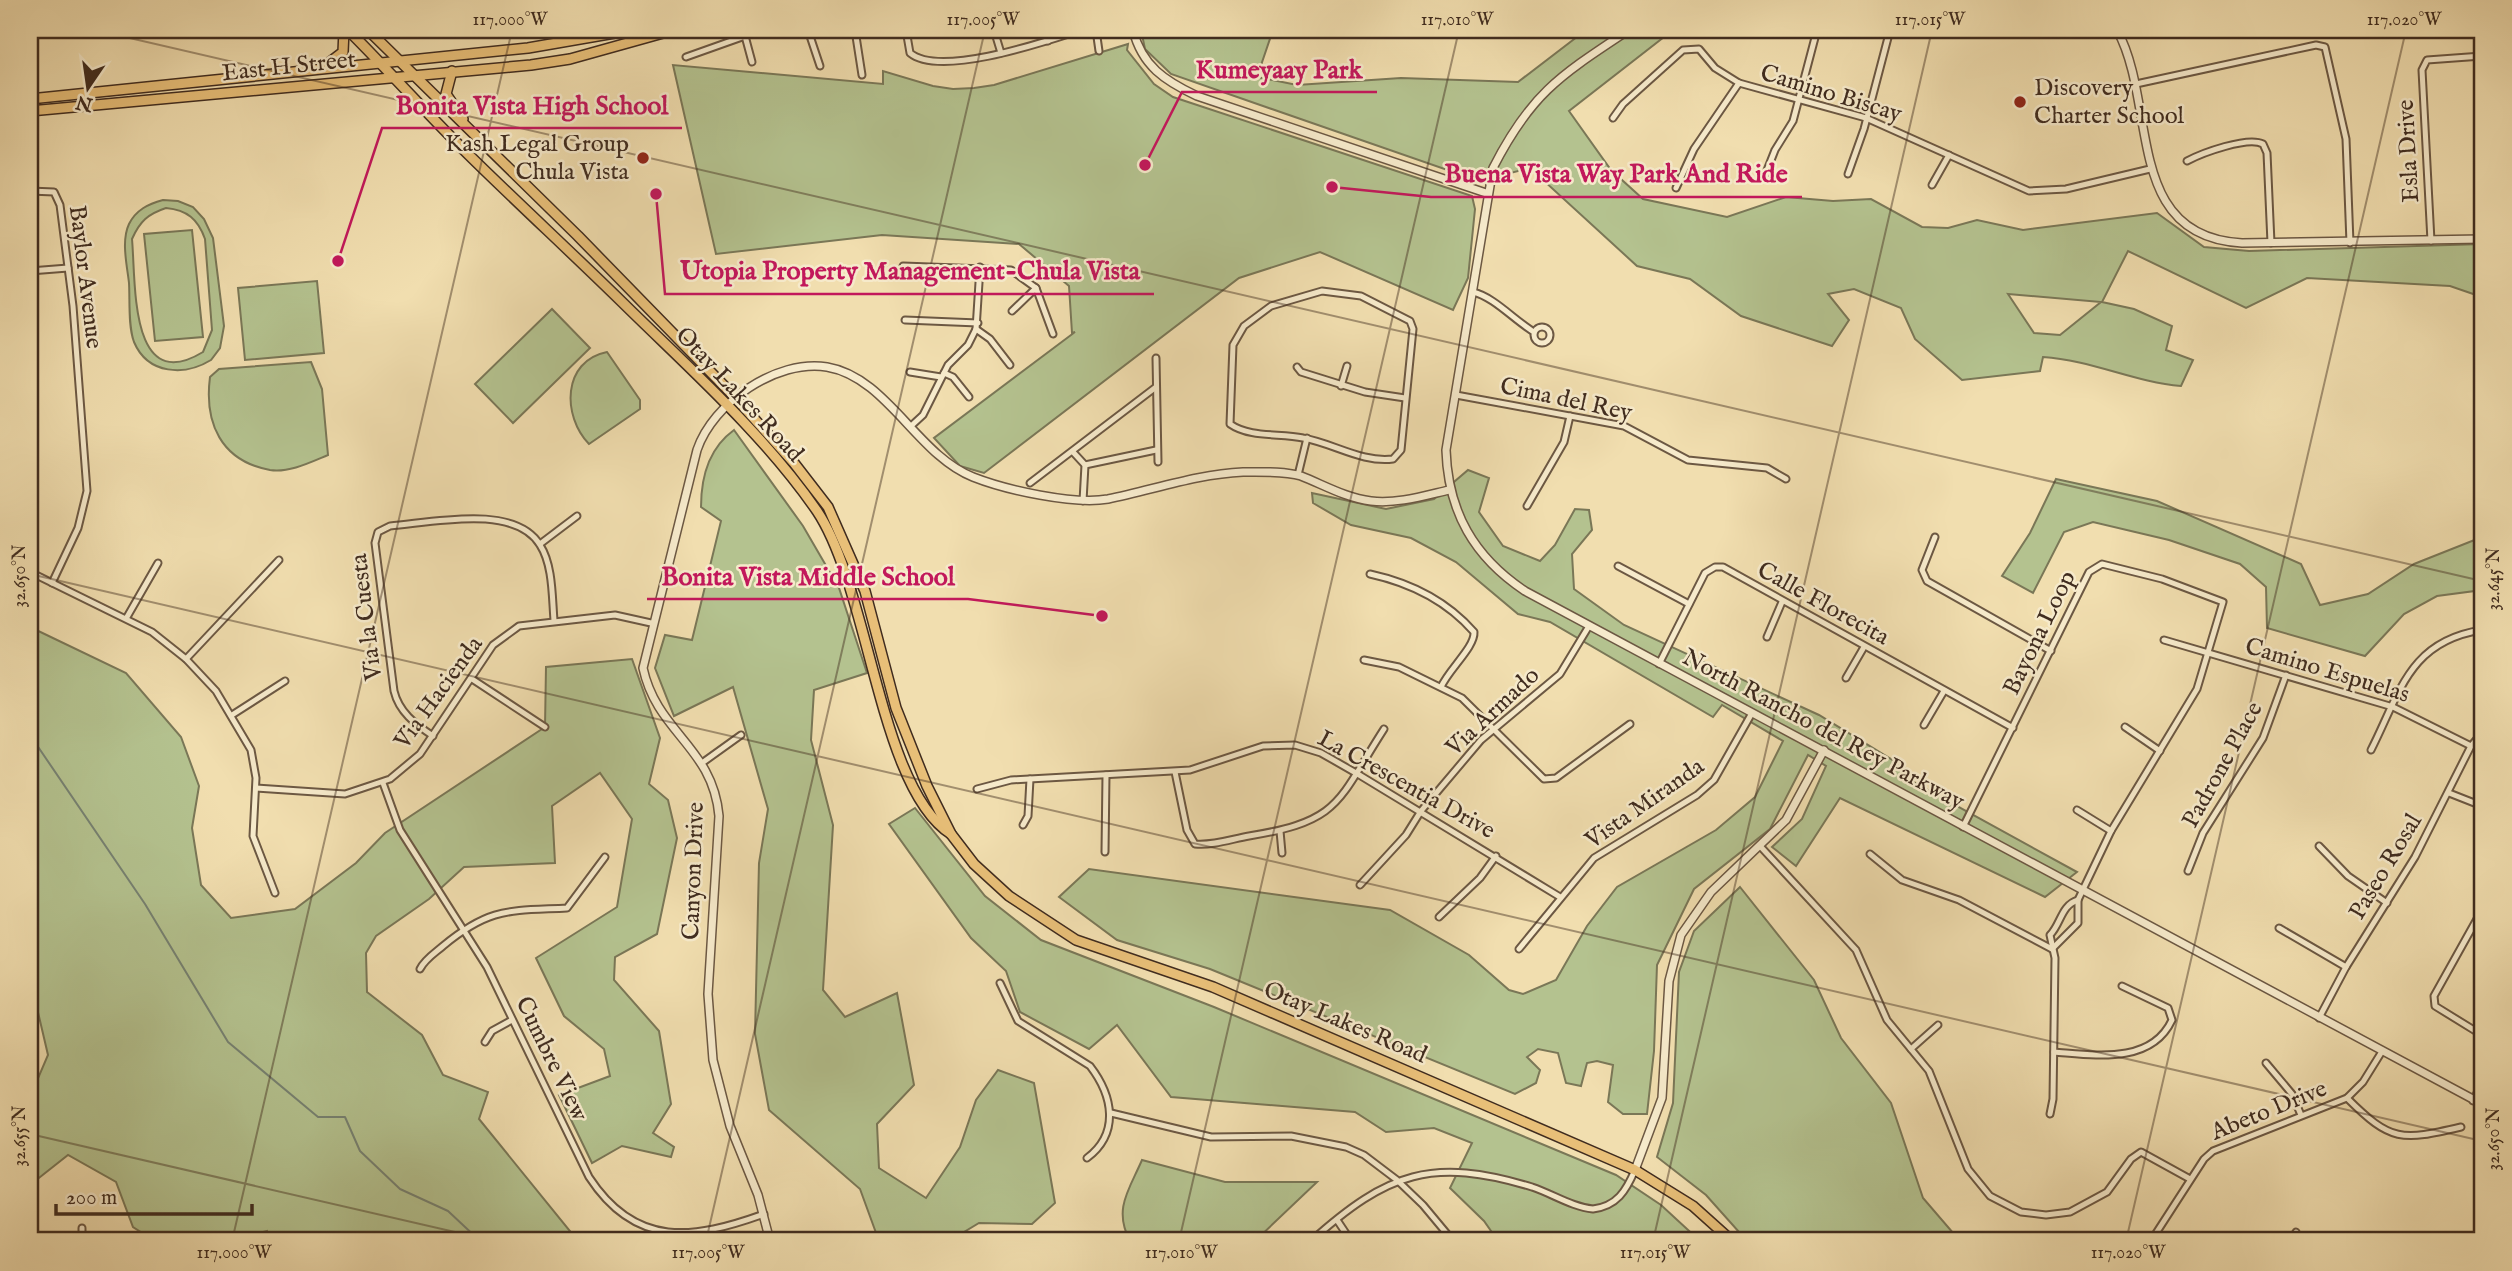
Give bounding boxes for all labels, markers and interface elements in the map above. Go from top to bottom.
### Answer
text: 117.000°W [472,9,548,32]
text: 117.005°W [947,9,1020,32]
text: 117.010°W [1421,9,1494,32]
text: 117.015°W [1895,9,1966,32]
text: 117.020°W [2367,9,2442,32]
street label: East H Street [221,45,357,89]
callout: Kumeyaay Park [1182,45,1377,92]
north arrow [52,52,122,122]
text: Kumeyaay Park [1196,54,1363,87]
street label: Camino Biscay [1756,58,1906,130]
place label: Discovery Charter School [2034,73,2184,132]
callout: Bonita Vista High School [382,81,682,128]
text: N [73,89,96,116]
text: Bonita Vista High School [396,90,669,123]
marker: Discovery Charter School [2012,94,2028,110]
street label: Esla Drive [2391,99,2427,203]
place label: Kash Legal Group Chula Vista [445,129,630,188]
marker: Kash Legal Group Chula Vista [635,150,651,166]
callout: Buena Vista Way Park And Ride [1431,150,1802,197]
text: Buena Vista Way Park And Ride [1444,158,1788,191]
street label: Baylor Avenue [61,204,109,350]
callout: Utopia Property Management-Chula Vista [665,247,1154,294]
text: Utopia Property Management-Chula Vista [679,255,1141,288]
street label: Otay Lakes Road [668,321,810,469]
street label: Cima del Rey [1497,371,1635,429]
text: 32.650°N [9,544,32,608]
text: 32.645°N [2483,547,2506,611]
street label: Via la Cuesta [344,551,390,683]
callout: Bonita Vista Middle School [647,552,968,599]
street label: Calle Florecita [1751,555,1895,653]
text: Bonita Vista Middle School [661,561,956,594]
street label: Bayona Loop [1997,566,2083,700]
street label: Via Hacienda [387,630,491,756]
street label: Camino Espuelas [2241,631,2413,711]
street label: North Rancho del Rey Parkway [1676,642,1970,818]
street label: Via Armado [1439,661,1547,764]
street label: Padrone Place [2176,696,2270,834]
street label: La Crescentia Drive [1312,723,1500,847]
street label: Vista Miranda [1579,751,1711,857]
street label: Canyon Drive [676,801,712,941]
street label: Paseo Rosal [2342,808,2430,926]
street label: Otay Lakes Road [1259,975,1431,1071]
street label: Cumbre View [508,992,595,1127]
street label: Abeto Drive [2206,1074,2332,1149]
text: 32.655°N [9,1105,32,1166]
text: 32.650°N [2483,1107,2506,1171]
scale bar [56,1173,252,1217]
text: 200 m [66,1185,117,1212]
text: 117.000°W [196,1242,272,1265]
text: 117.005°W [672,1242,745,1265]
text: 117.010°W [1145,1242,1218,1265]
text: 117.015°W [1620,1242,1691,1265]
text: 117.020°W [2091,1242,2166,1265]

